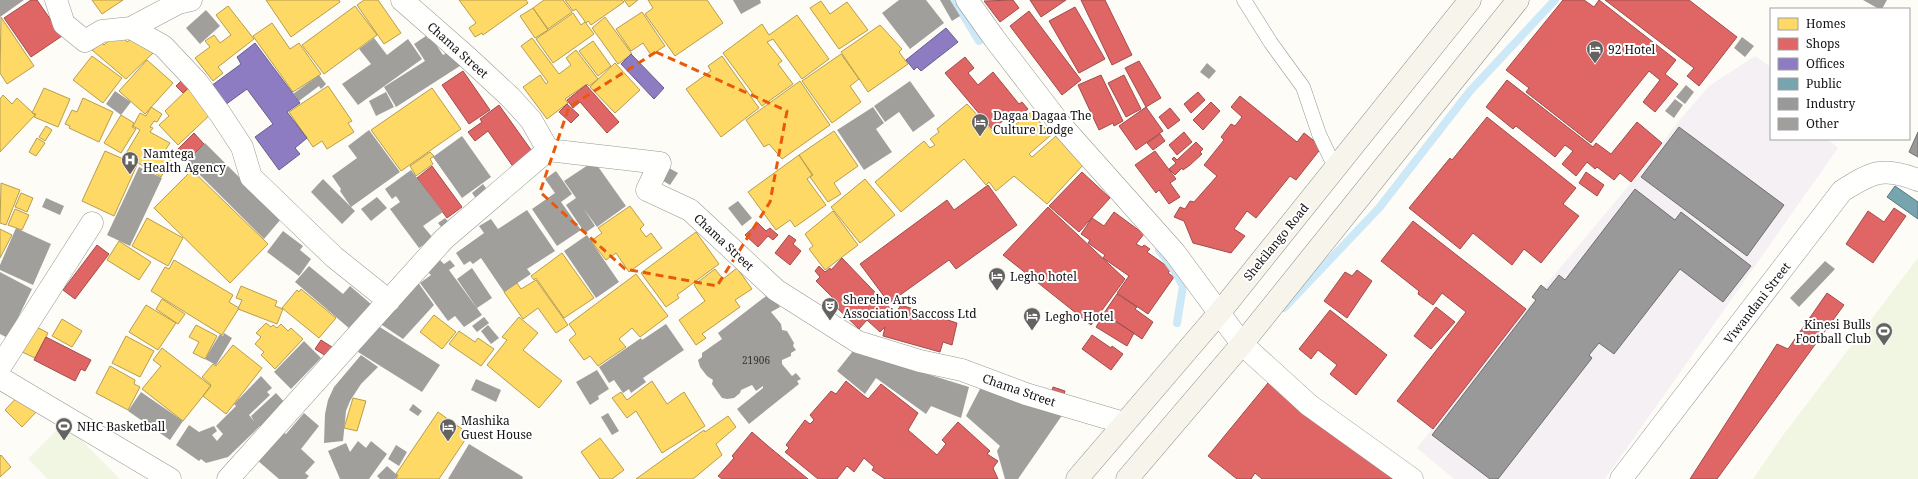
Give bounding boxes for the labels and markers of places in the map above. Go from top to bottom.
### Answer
hotel icon: 92 Hotel [1585,39,1605,64]
place label: 92 Hotel [1608,41,1656,58]
place label: Dagaa Dagaa The Culture Lodge [993,107,1092,138]
hotel icon: Dagaa Dagaa The Culture Lodge [970,112,990,137]
place label: Namtega Health Agency [143,145,226,176]
hospital icon: Namtega Health Agency [120,150,140,175]
hotel icon: Legho hotel [987,266,1007,291]
place label: Legho hotel [1010,268,1077,285]
place label: Sherehe Arts Association Saccoss Ltd [843,291,977,322]
theatre icon: Sherehe Arts Association Saccoss Ltd [820,296,840,321]
hotel icon: Legho Hotel [1022,306,1042,331]
place label: Legho Hotel [1045,308,1114,325]
place label: Kinesi Bulls Football Club [1796,316,1871,347]
sports icon: Kinesi Bulls Football Club [1874,321,1894,346]
place label: Mashika Guest House [461,412,532,443]
sports icon: NHC Basketball [54,416,74,441]
hotel icon: Mashika Guest House [438,417,458,442]
place label: NHC Basketball [77,418,165,435]

